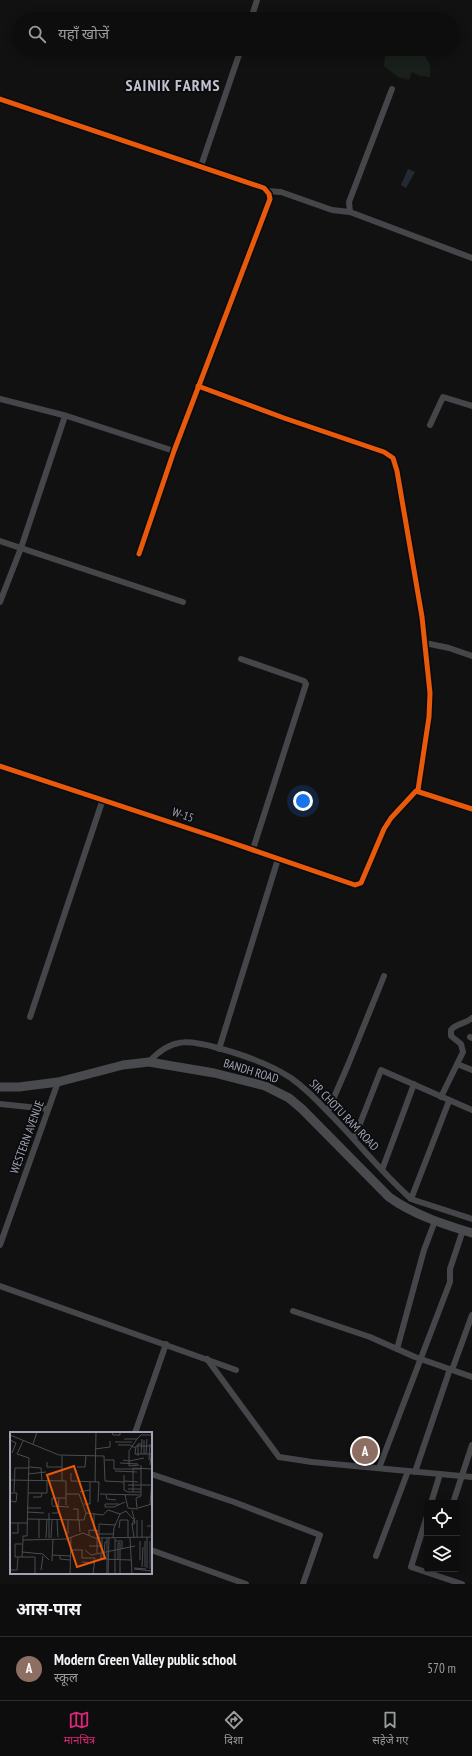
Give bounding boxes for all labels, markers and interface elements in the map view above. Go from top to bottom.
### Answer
search box [12,12,460,56]
icon: search [26,23,48,45]
text: यहाँ खोजें [58,24,109,43]
district label: SAINIK FARMS [126,75,220,95]
your location [293,791,313,811]
street label: W-15 [170,804,196,825]
street label: BANDH ROAD [222,1055,280,1086]
street label: SIR CHOTU RAM ROAD [306,1076,382,1154]
street label: WESTERN AVENUE [6,1098,47,1176]
inset map [10,1432,152,1574]
pin: A [352,1436,378,1466]
map controls [424,1500,460,1572]
button: locate [424,1500,460,1536]
button: layers [424,1536,460,1572]
text: आस-पास [16,1598,81,1620]
text: Modern Green Valley public school [54,1650,236,1669]
text: A [26,1660,32,1677]
text: 570 m [427,1660,456,1677]
text: स्कूल [54,1669,78,1686]
tab: मानचित्र [64,1709,95,1748]
tab: दिशा [223,1709,245,1748]
tab: सहेजे गए [372,1709,408,1748]

